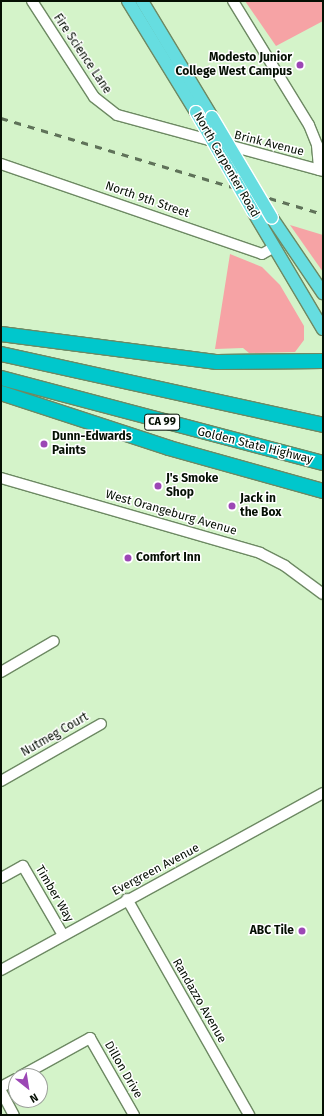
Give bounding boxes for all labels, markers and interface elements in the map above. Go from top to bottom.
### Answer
street label: Fire Science Lane [50,11,114,97]
place label: Modesto Junior College West Campus [176,51,292,79]
marker: Modesto Junior College West Campus [295,60,305,70]
street label: North Carpenter Road [190,110,262,220]
street label: Brink Avenue [233,128,305,160]
street label: North 9th Street [103,179,191,221]
road number: CA 99 [144,413,180,431]
street label: Golden State Highway [196,425,314,467]
place label: Dunn-Edwards Paints [52,430,132,458]
marker: Dunn-Edwards Paints [39,439,49,449]
place label: J's Smoke Shop [166,472,218,500]
marker: J's Smoke Shop [153,481,163,491]
street label: West Orangeburg Avenue [104,487,238,539]
place label: Jack in the Box [240,492,281,520]
marker: Jack in the Box [227,501,237,511]
place label: Comfort Inn [136,551,201,565]
marker: Comfort Inn [123,553,133,563]
street label: Nutmeg Court [19,710,91,760]
street label: Evergreen Avenue [110,841,202,899]
street label: Timber Way [32,863,76,925]
place label: ABC Tile [250,924,294,938]
marker: ABC Tile [297,926,307,936]
street label: Randazzo Avenue [169,956,229,1046]
street label: Dillon Drive [101,1039,145,1101]
north arrow [8,1068,48,1108]
text: N [27,1091,40,1105]

